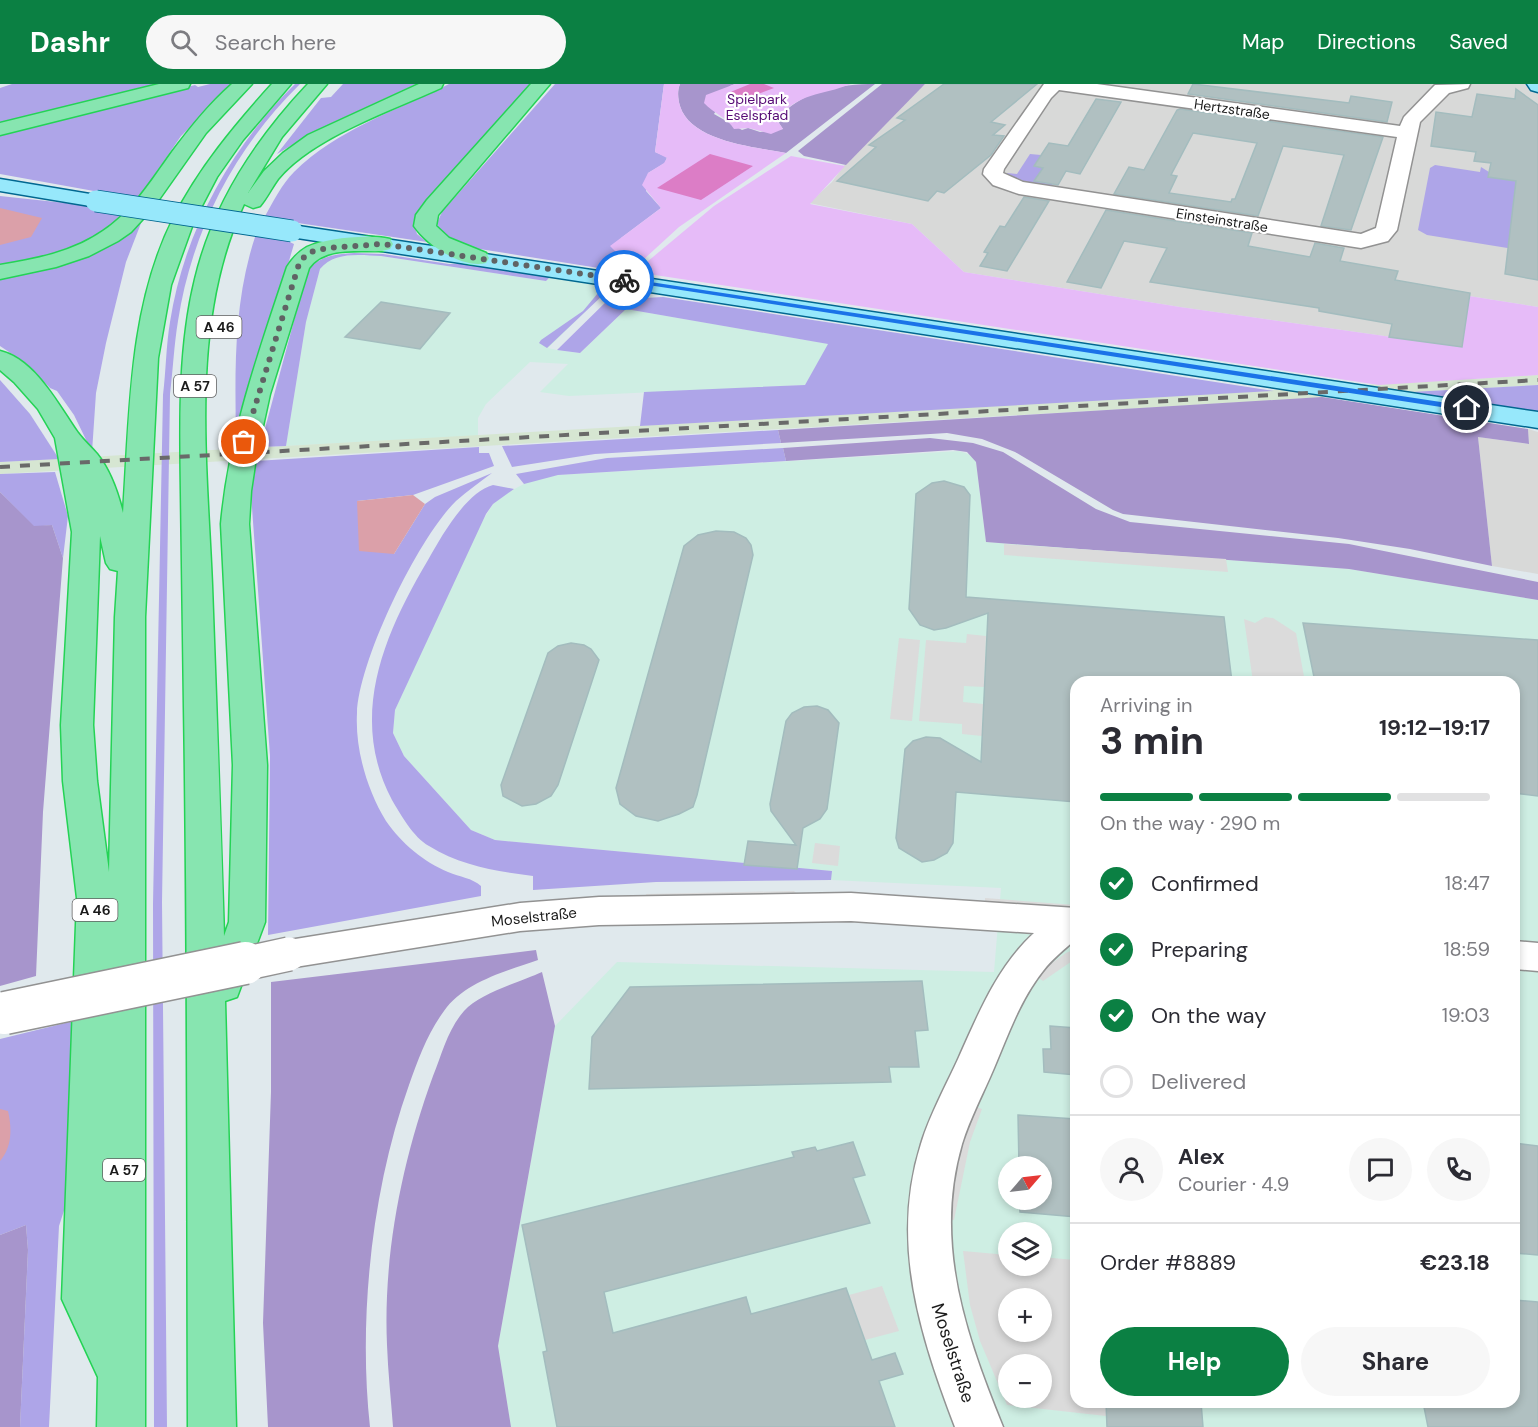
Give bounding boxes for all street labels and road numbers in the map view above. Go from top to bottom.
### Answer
street label: Hertzstraße [1193,95,1271,123]
street label: Einsteinstraße [1175,204,1269,236]
road number: A 46 [196,316,242,338]
road number: A 57 [174,375,216,397]
road number: A 46 [72,899,118,921]
street label: Moselstraße [490,903,578,931]
road number: A 57 [103,1159,145,1181]
street label: Moselstraße [926,1300,980,1406]

